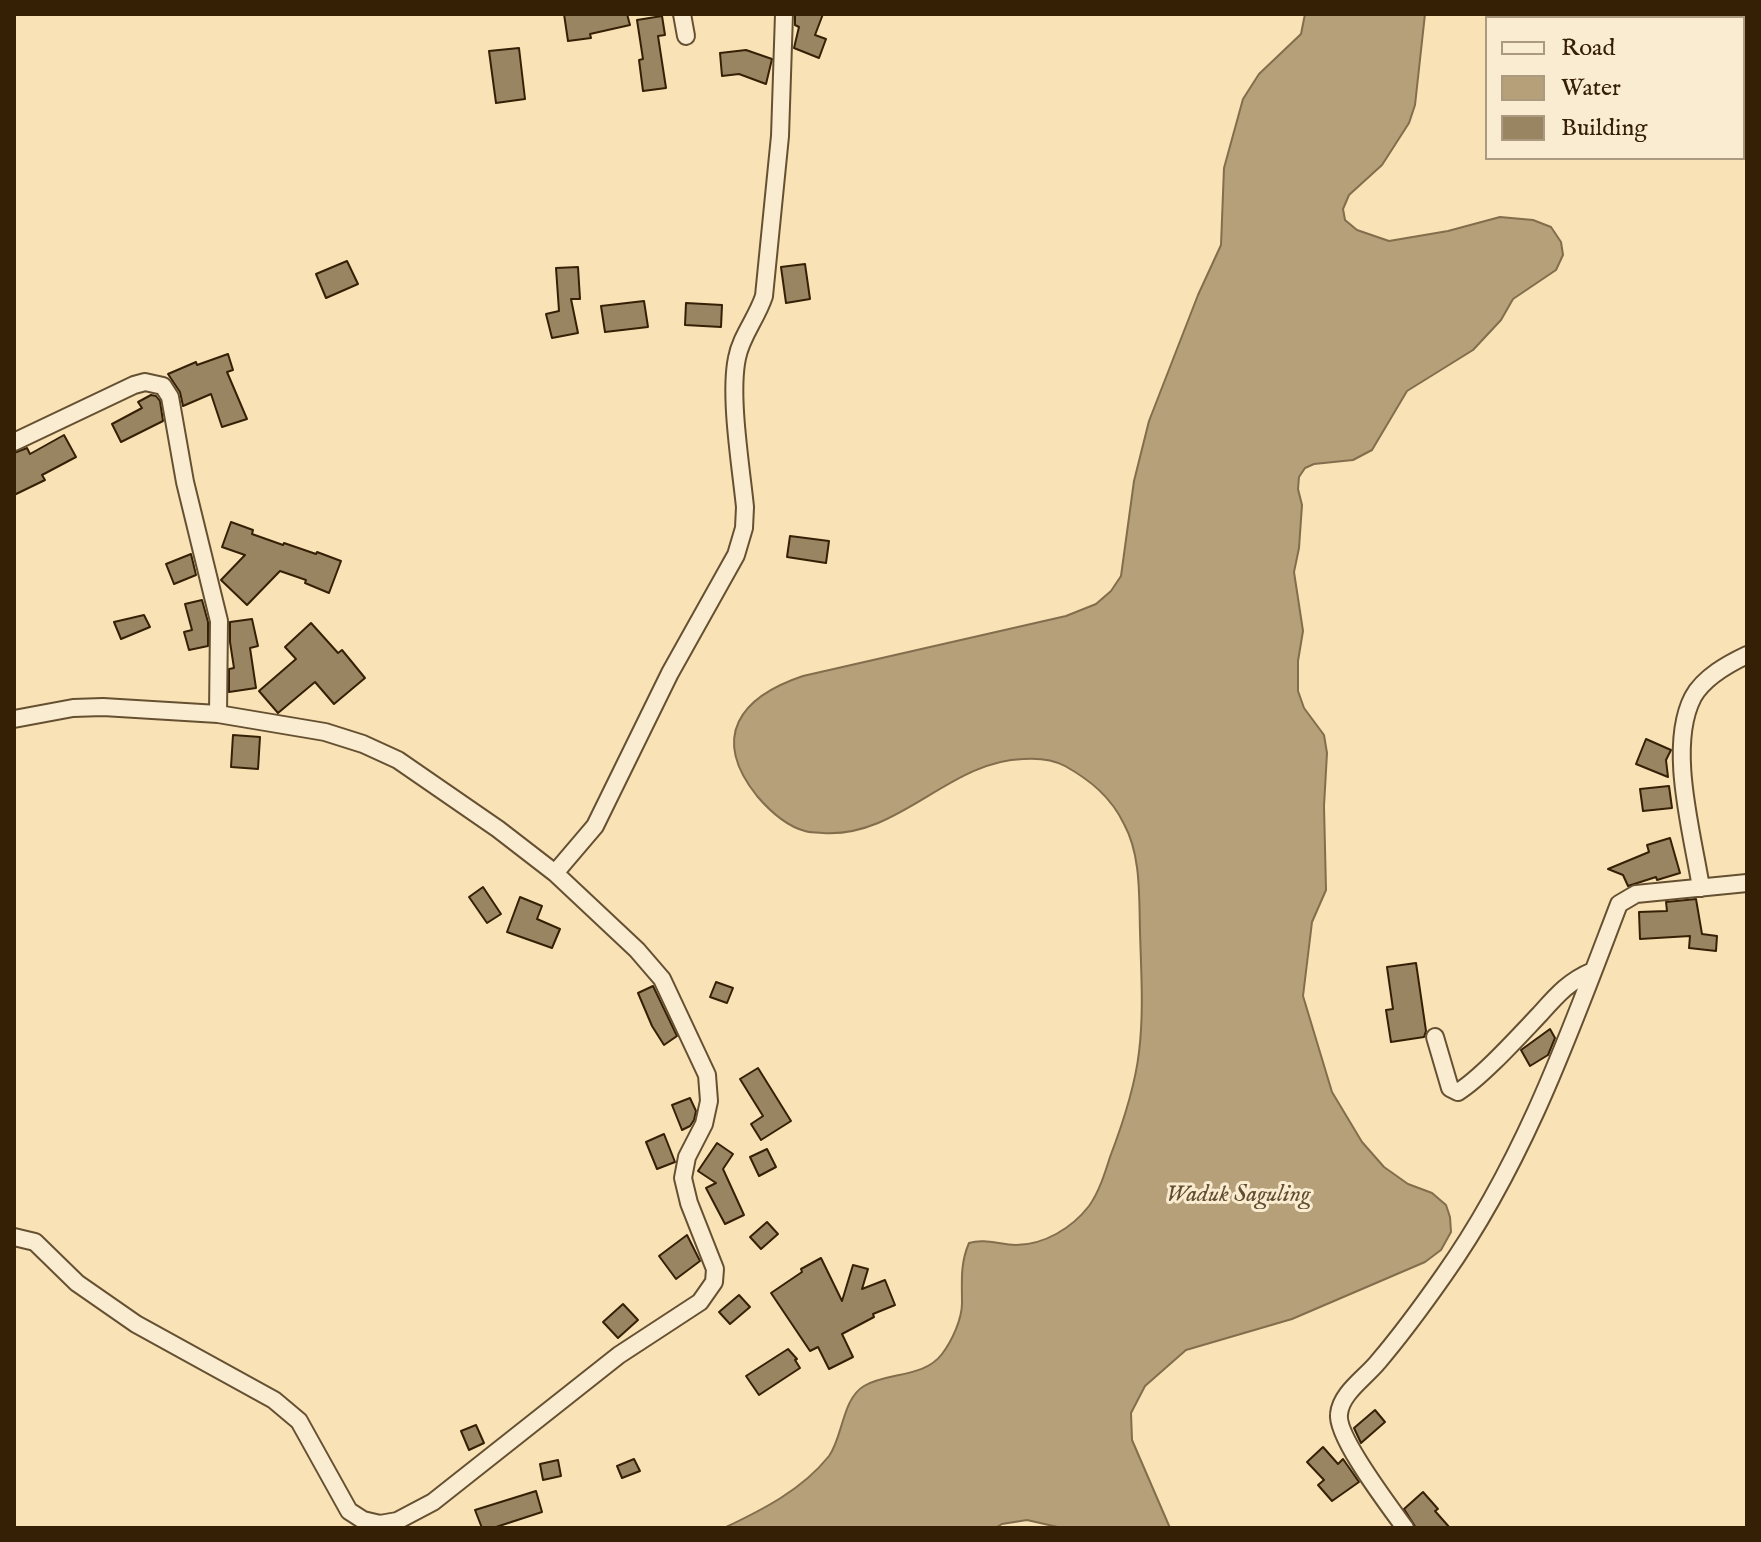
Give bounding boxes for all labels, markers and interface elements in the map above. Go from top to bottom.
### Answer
legend [1485,16,1745,160]
text: Road [1561,33,1615,64]
text: Water [1561,73,1621,104]
text: Building [1561,113,1647,144]
water label: Waduk Saguling [1166,1182,1310,1210]

